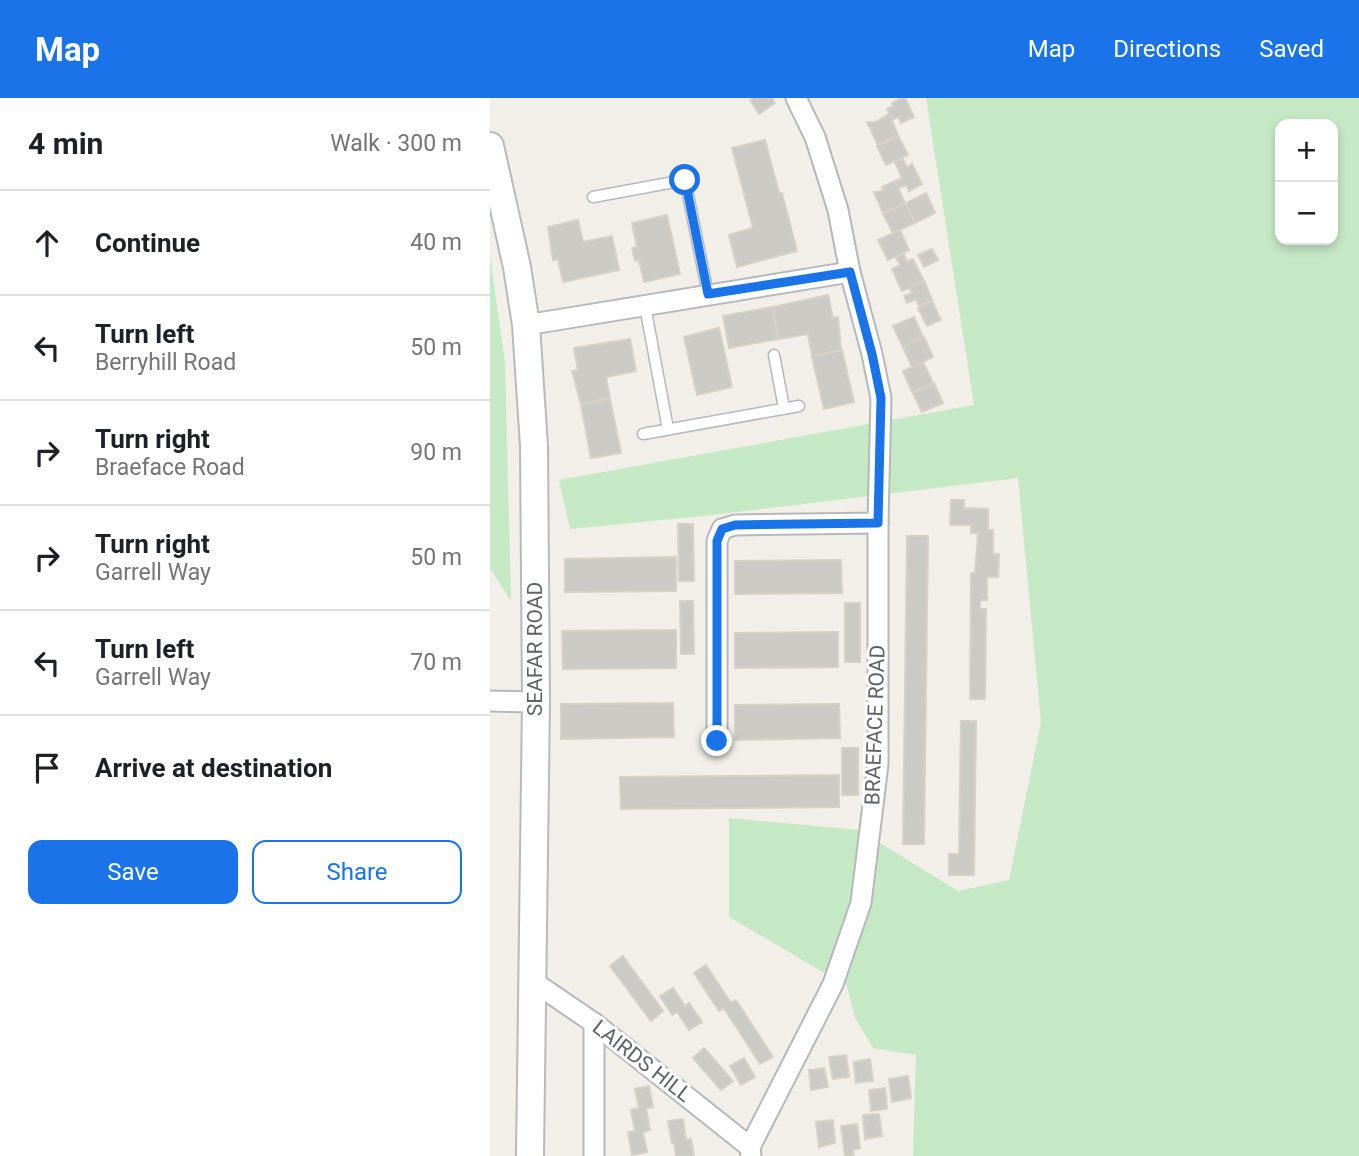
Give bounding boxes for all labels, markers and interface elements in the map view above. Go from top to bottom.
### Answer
text: Map [35,30,100,69]
text: Map [1028,35,1075,63]
text: Directions [1113,35,1221,63]
text: Saved [1259,35,1324,63]
map controls [1275,119,1338,245]
button: + [1275,119,1338,182]
text: 4 min [28,126,103,161]
text: Walk · 300 m [330,130,462,157]
route start [669,164,700,195]
button: − [1275,182,1338,245]
icon: ahead [28,224,66,262]
text: Continue [95,228,200,258]
text: 40 m [410,229,462,256]
text: Turn left [95,319,194,349]
icon: left [28,329,66,367]
text: 50 m [410,334,462,361]
text: Berryhill Road [95,349,236,376]
text: Turn right [95,424,210,454]
icon: right [28,434,66,472]
text: 90 m [410,439,462,466]
text: Braeface Road [95,454,245,481]
text: Turn right [95,529,210,559]
icon: right [28,539,66,577]
text: 50 m [410,544,462,571]
text: Garrell Way [95,559,211,586]
street label: SEAFAR ROAD [523,582,547,716]
text: Turn left [95,634,194,664]
icon: left [28,644,66,682]
street label: BRAEFACE ROAD [860,644,890,806]
text: 70 m [410,649,462,676]
text: Garrell Way [95,664,211,691]
route end [701,725,732,756]
icon: arrive [28,749,66,787]
text: Arrive at destination [95,753,332,783]
button: Save [28,840,238,904]
button: Share [252,840,462,904]
street label: LAIRDS HILL [588,1015,696,1107]

